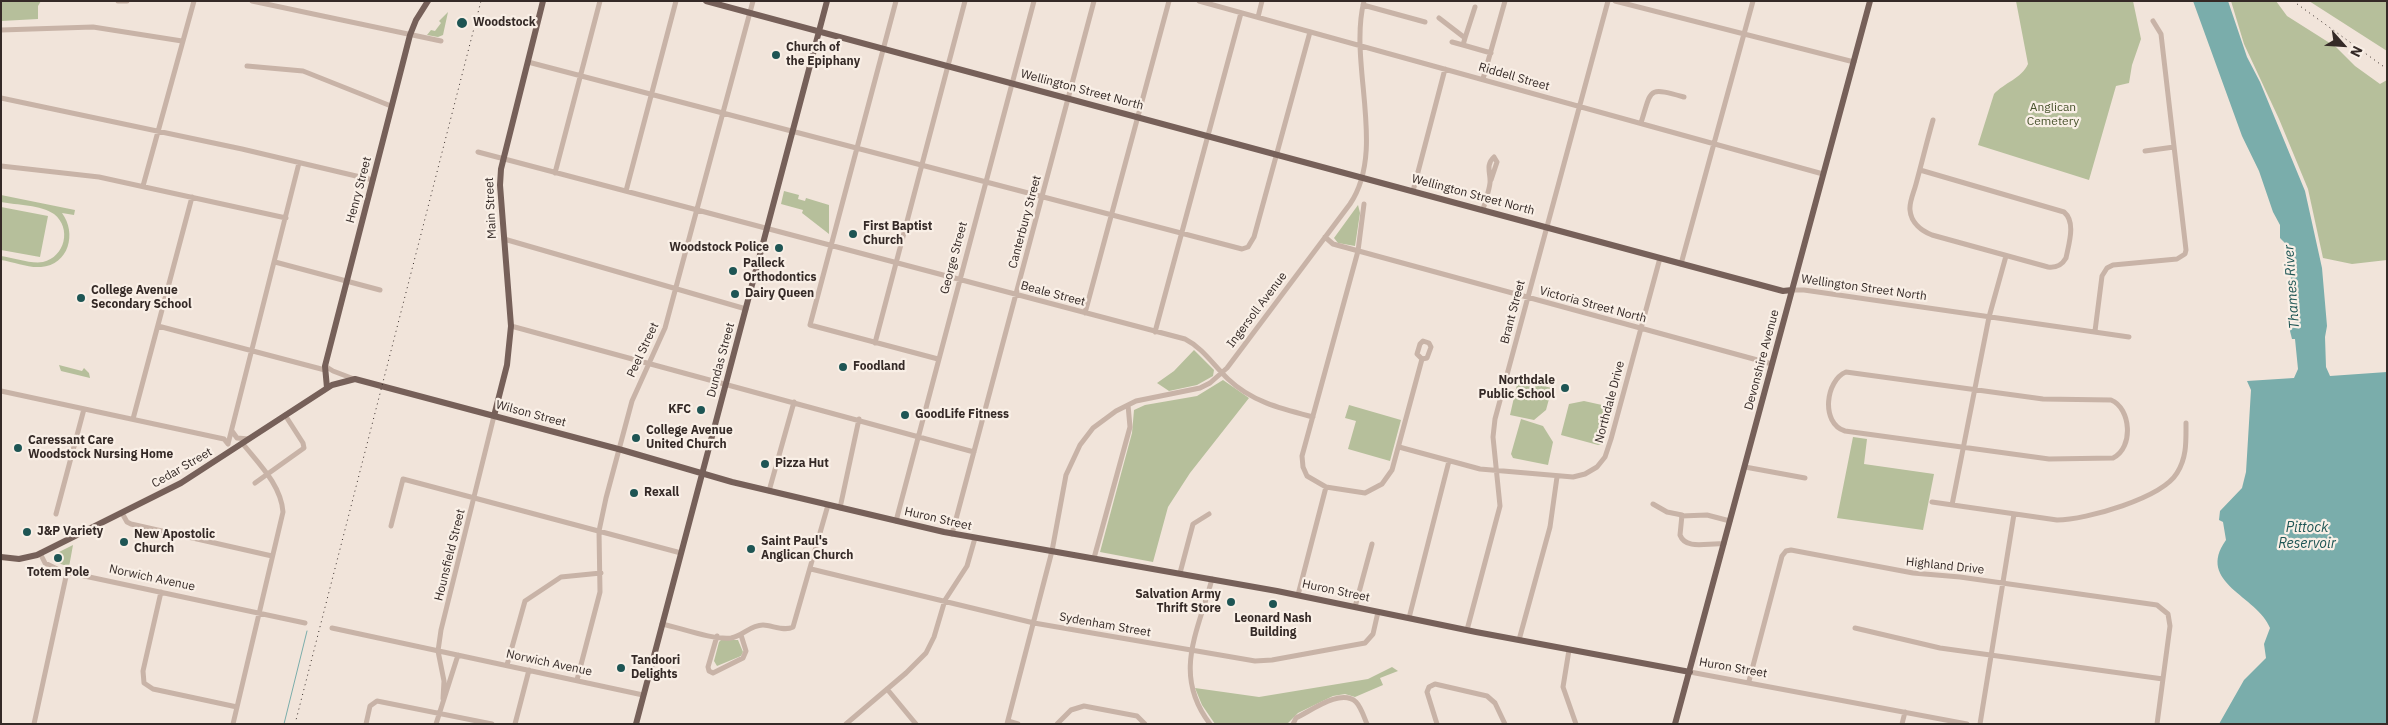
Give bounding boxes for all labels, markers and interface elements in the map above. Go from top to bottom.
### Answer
marker: Woodstock [455,16,469,30]
place label: Woodstock [473,16,536,30]
north arrow [2318,20,2368,70]
place label: Church of the Epiphany [786,41,860,69]
text: N [2346,43,2367,60]
marker: Church of the Epiphany [770,49,782,61]
street label: Riddell Street [1477,60,1551,94]
street label: Wellington Street North [1019,67,1145,113]
park label: Anglican Cemetery [2027,101,2079,129]
street label: Henry Street [343,155,375,225]
street label: Wellington Street North [1410,172,1536,218]
street label: Canterbury Street [1006,174,1044,270]
street label: Main Street [482,177,500,239]
place label: First Baptist Church [863,220,932,248]
street label: George Street [937,220,971,296]
marker: First Baptist Church [847,228,859,240]
place label: Woodstock Police [669,241,769,255]
marker: Woodstock Police [773,242,785,254]
water label: Thames River [2281,244,2303,330]
place label: Palleck Orthodontics [743,257,816,285]
marker: Palleck Orthodontics [727,265,739,277]
street label: Ingersoll Avenue [1224,269,1290,351]
street label: Wellington Street North [1800,272,1928,304]
street label: Beale Street [1019,278,1087,310]
street label: Brant Street [1498,279,1528,345]
place label: College Avenue Secondary School [91,284,192,312]
street label: Victoria Street North [1538,284,1648,326]
place label: Dairy Queen [745,287,814,301]
marker: Dairy Queen [729,288,741,300]
marker: College Avenue Secondary School [75,292,87,304]
street label: Devonshire Avenue [1742,308,1782,412]
street label: Peel Street [624,320,662,380]
street label: Dundas Street [704,321,738,399]
street label: Northdale Drive [1592,359,1628,445]
place label: Foodland [853,360,905,374]
marker: Foodland [837,361,849,373]
place label: Northdale Public School [1479,374,1555,402]
marker: Northdale Public School [1559,382,1571,394]
street label: Wilson Street [494,398,568,430]
place label: KFC [668,403,691,417]
marker: KFC [695,404,707,416]
place label: GoodLife Fitness [915,408,1009,422]
marker: GoodLife Fitness [899,409,911,421]
place label: College Avenue United Church [646,424,733,452]
marker: College Avenue United Church [630,432,642,444]
place label: Caressant Care Woodstock Nursing Home [28,434,173,462]
marker: Caressant Care Woodstock Nursing Home [12,442,24,454]
street label: Cedar Street [149,445,215,491]
place label: Pizza Hut [775,457,829,471]
marker: Pizza Hut [759,458,771,470]
place label: Rexall [644,486,679,500]
marker: Rexall [628,487,640,499]
street label: Huron Street [903,504,973,534]
street label: Hounsfield Street [432,508,468,602]
water label: Pittock Reservoir [2278,520,2336,552]
place label: J&P Variety [37,525,103,539]
marker: J&P Variety [21,526,33,538]
place label: New Apostolic Church [134,528,215,556]
place label: Saint Paul's Anglican Church [761,535,853,563]
marker: New Apostolic Church [118,536,130,548]
marker: Saint Paul's Anglican Church [745,543,757,555]
marker: Totem Pole [52,552,64,564]
street label: Highland Drive [1905,555,1985,577]
street label: Norwich Avenue [108,562,196,594]
place label: Totem Pole [27,566,89,580]
street label: Huron Street [1301,577,1371,605]
place label: Salvation Army Thrift Store [1135,588,1221,616]
marker: Salvation Army Thrift Store [1225,596,1237,608]
marker: Leonard Nash Building [1267,598,1279,610]
street label: Sydenham Street [1058,610,1152,640]
place label: Leonard Nash Building [1234,612,1312,640]
street label: Norwich Avenue [505,647,593,679]
place label: Tandoori Delights [631,654,680,682]
street label: Huron Street [1698,655,1768,681]
marker: Tandoori Delights [615,662,627,674]

